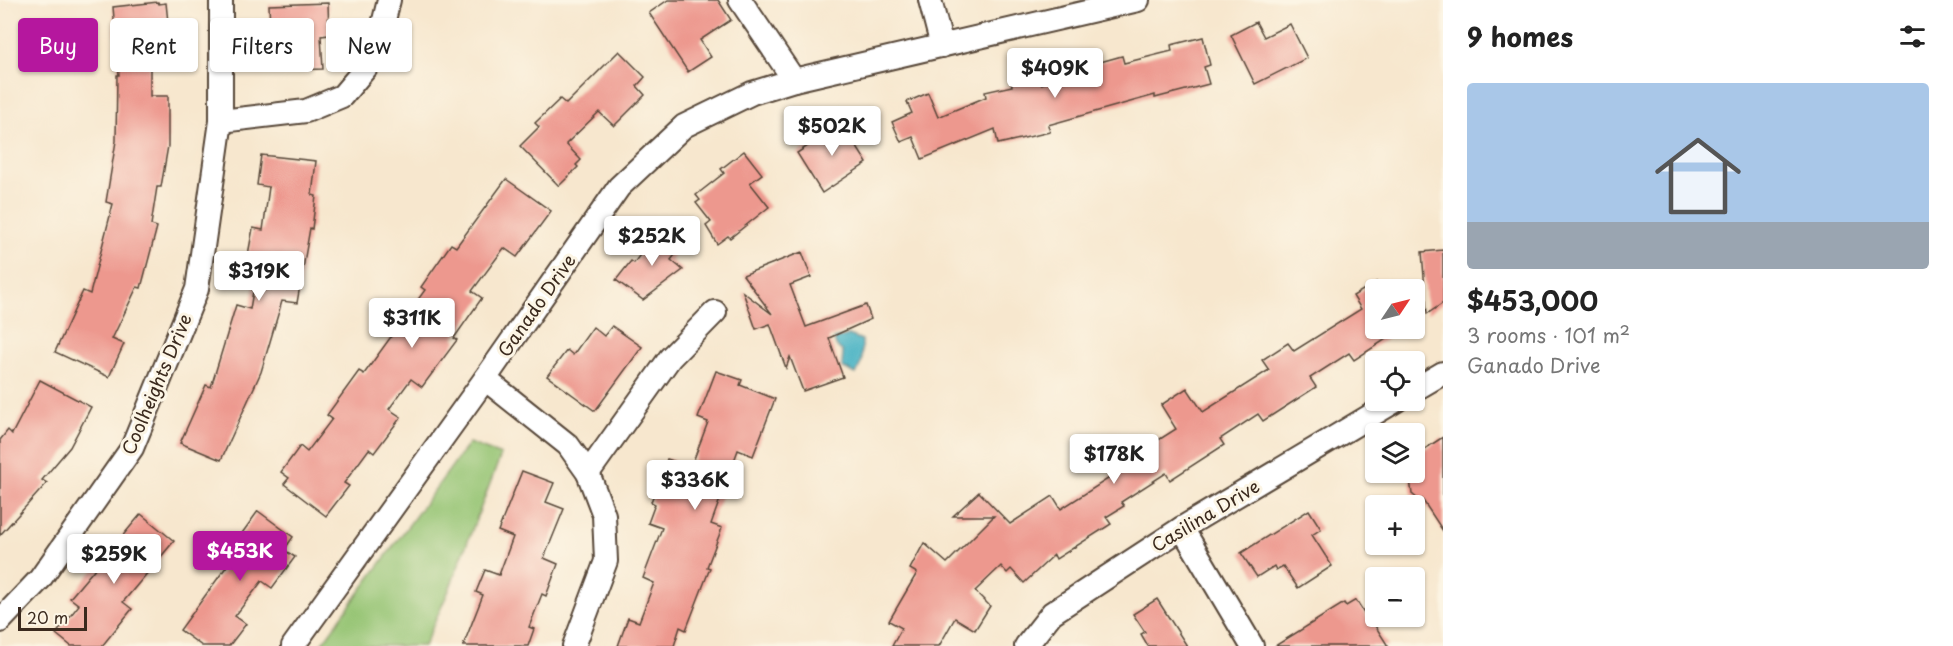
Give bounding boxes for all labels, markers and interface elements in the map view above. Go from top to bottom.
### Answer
text: 9 homes [1467,17,1573,56]
chip: Buy [18,18,98,72]
chip: Rent [110,18,198,72]
chip: Filters [210,18,314,72]
chip: New [326,18,412,72]
icon: filters [1896,20,1929,53]
pin: $409K [1013,48,1097,99]
text: $409K [1021,52,1089,82]
pin: $502K [790,106,874,157]
text: $502K [798,110,866,140]
icon: home [1644,122,1752,230]
pin: $252K [610,216,694,267]
text: $252K [618,220,686,250]
street label: Ganado Drive [490,248,582,362]
pin: $319K [217,251,301,302]
text: $319K [228,255,290,285]
north arrow [1365,279,1425,339]
map controls [1365,279,1425,627]
text: $453,000 [1467,281,1598,320]
pin: $311K [370,298,454,349]
text: $311K [383,302,441,332]
street label: Coolheights Drive [114,309,198,459]
text: 3 rooms · 101 m² [1467,320,1630,350]
text: Ganado Drive [1467,350,1601,380]
button: locate [1365,351,1425,411]
button: layers [1365,423,1425,483]
pin: $178K [1072,434,1156,485]
text: $178K [1084,438,1144,468]
pin: $336K [653,460,737,511]
text: $336K [661,464,729,494]
street label: Casilina Drive [1146,472,1264,558]
button: + [1365,495,1425,555]
pin: $453K [198,531,282,582]
pin: $259K [72,534,156,585]
text: $453K [207,535,273,565]
text: $259K [81,538,147,568]
button: − [1365,567,1425,627]
scale bar [18,604,87,632]
text: 20 m [27,605,68,629]

